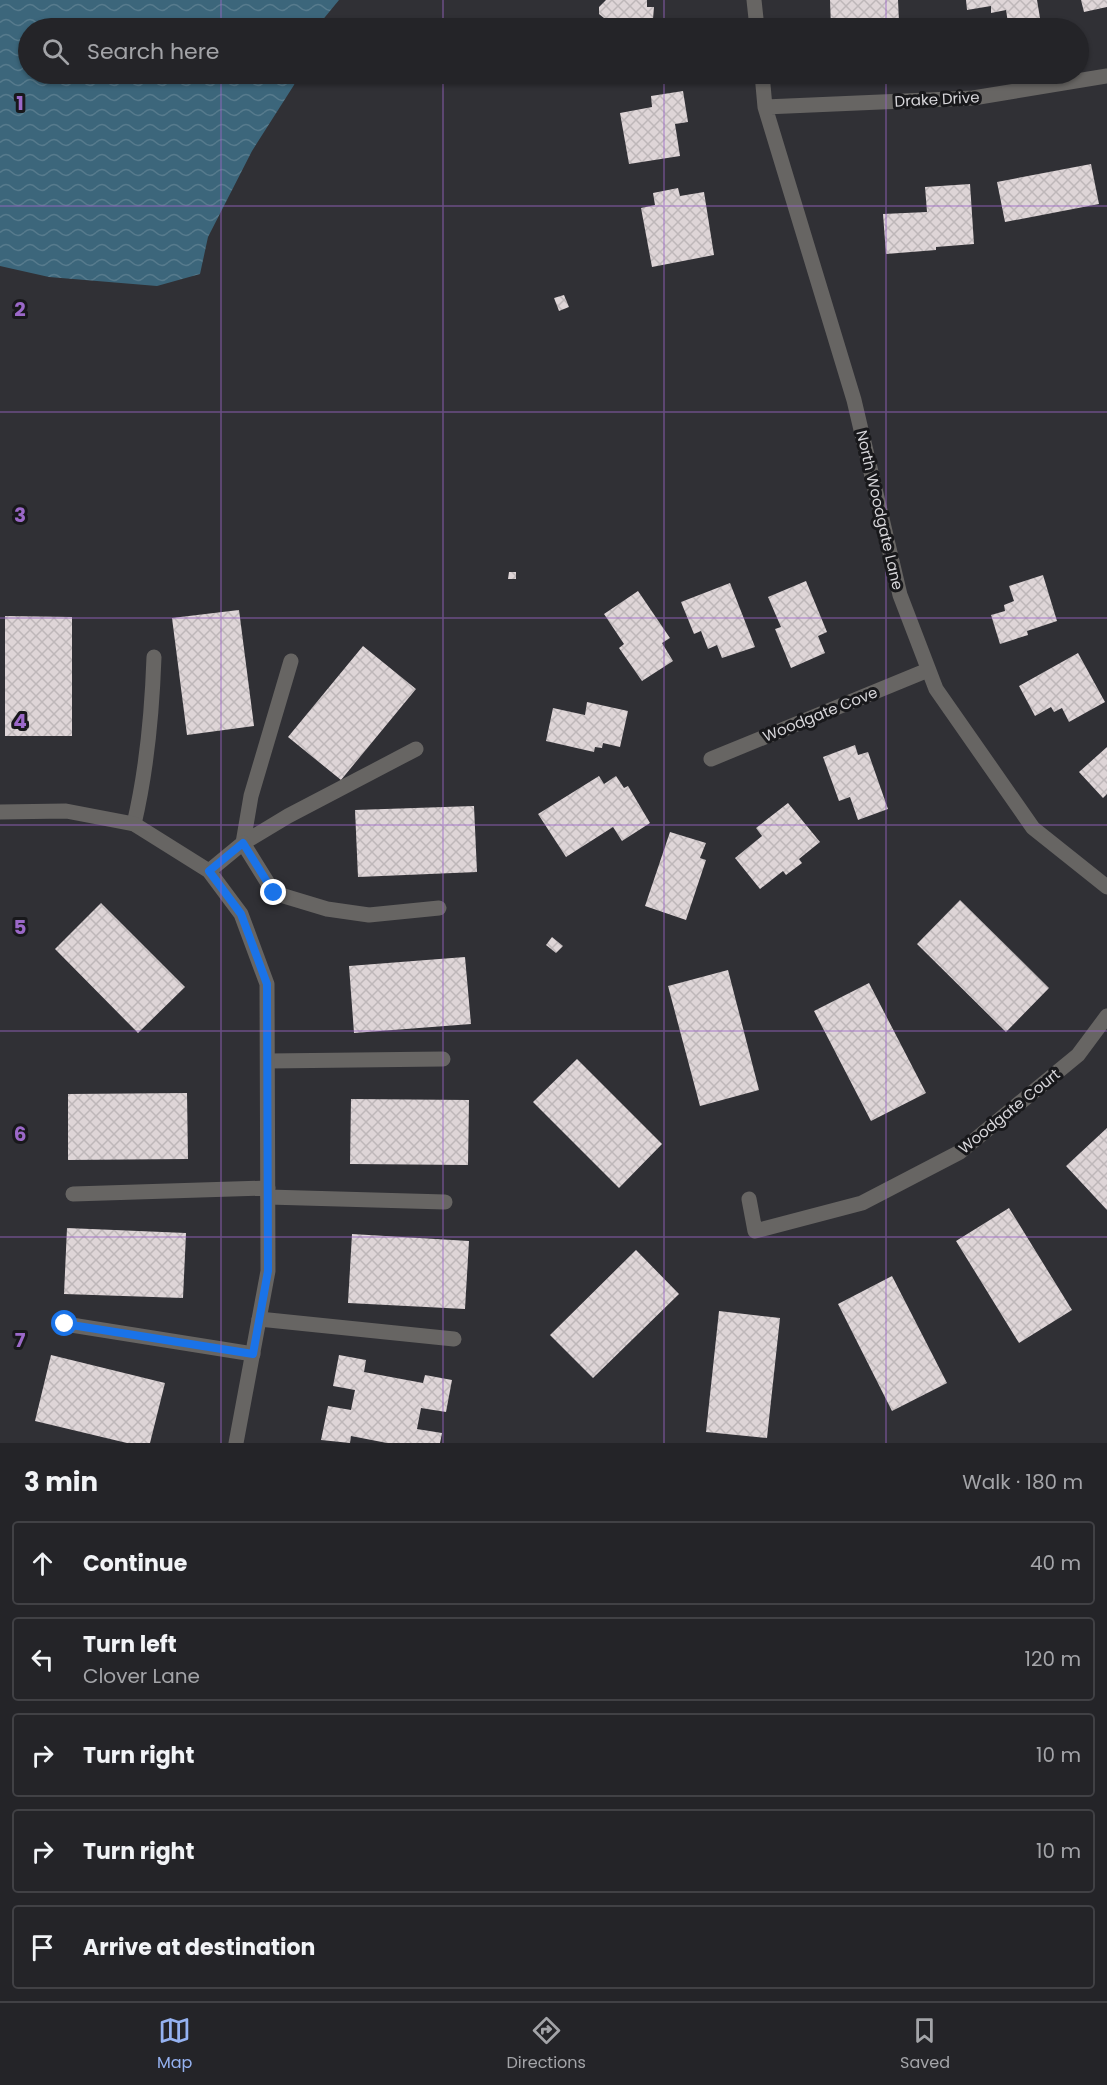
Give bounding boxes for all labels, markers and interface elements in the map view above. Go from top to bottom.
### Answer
search box [18,18,1089,84]
icon: search [39,35,72,68]
text: Search here [87,36,220,67]
street label: Drake Drive [894,86,980,112]
text: 1 [16,89,24,117]
text: 2 [14,295,26,323]
street label: North Woodgate Lane [851,428,909,592]
text: 3 [14,501,26,529]
street label: Woodgate Cove [760,681,880,747]
text: 4 [13,707,27,735]
route end [260,879,286,905]
text: 5 [14,913,27,941]
street label: Woodgate Court [954,1064,1064,1158]
text: 6 [14,1120,26,1148]
route start [51,1310,77,1336]
text: 7 [15,1326,26,1354]
text: 3 min [24,1464,98,1500]
text: Walk · 180 m [962,1468,1083,1496]
icon: ahead [26,1547,59,1580]
text: Continue [83,1548,187,1579]
text: 40 m [1030,1549,1081,1577]
text: Turn left [83,1629,177,1660]
icon: left [26,1643,59,1676]
text: 120 m [1025,1645,1081,1673]
text: Clover Lane [83,1662,200,1690]
icon: right [26,1739,59,1772]
text: Turn right [83,1740,194,1771]
text: 10 m [1036,1741,1081,1769]
icon: right [26,1835,59,1868]
text: Turn right [83,1836,194,1867]
text: 10 m [1036,1837,1081,1865]
icon: arrive [26,1931,59,1964]
text: Arrive at destination [83,1932,315,1963]
tab: Map [157,2014,192,2075]
tab: Directions [507,2014,586,2075]
tab: Saved [900,2014,950,2075]

